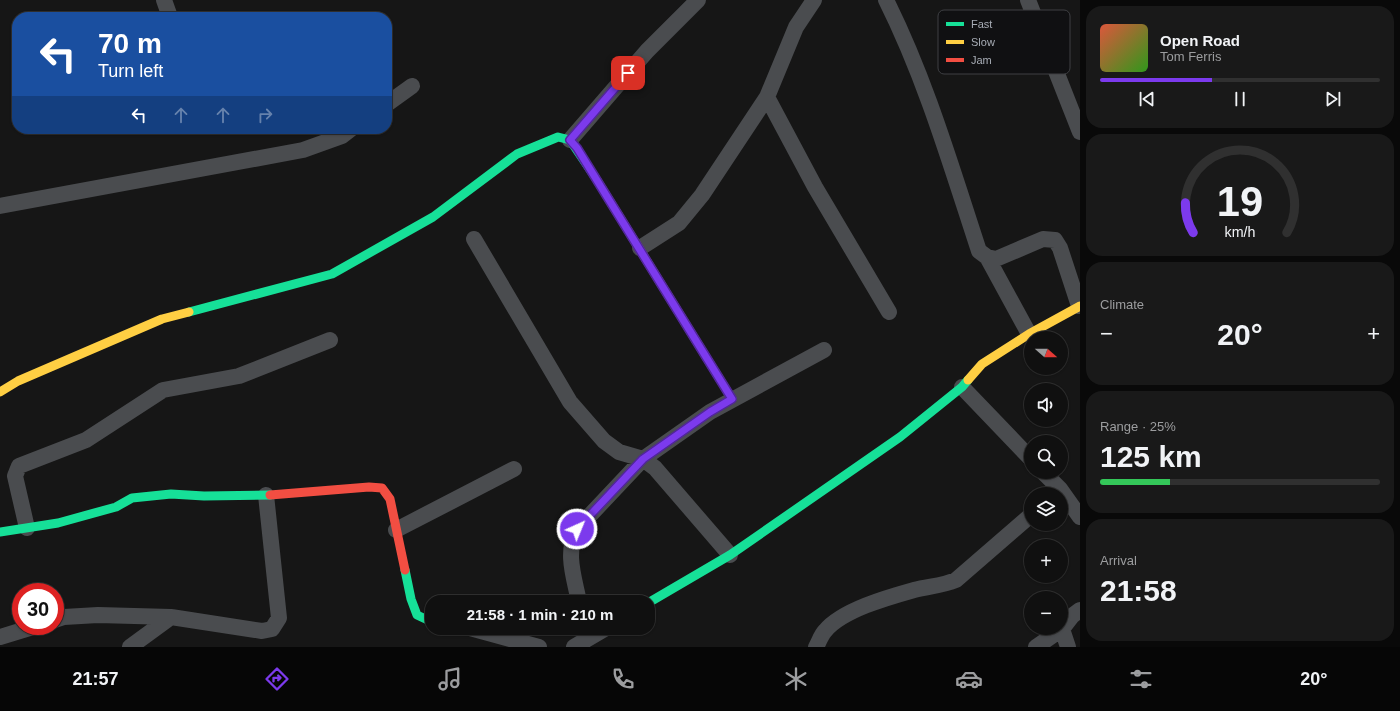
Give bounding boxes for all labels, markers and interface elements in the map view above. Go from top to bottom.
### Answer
legend [938,10,1070,74]
text: Fast [971,18,992,30]
icon: left [32,28,84,80]
text: 70 m [98,28,162,59]
text: Open Road [1160,32,1240,49]
text: Slow [971,36,995,48]
text: Tom Ferris [1160,49,1221,64]
text: Jam [971,54,992,66]
pin [611,56,645,90]
text: Turn left [98,61,163,81]
icon: arrive [617,62,639,84]
icon: previous [1136,88,1158,110]
icon: pause [1229,88,1251,110]
icon: next [1322,88,1344,110]
icon: left [128,104,150,126]
icon: ahead [170,104,192,126]
icon: ahead [212,104,234,126]
icon: right [254,104,276,126]
text: 19 [1217,178,1263,225]
text: km/h [1225,224,1256,240]
text: Climate [1100,297,1144,312]
text: 20° [1217,318,1263,351]
text: − [1100,321,1113,346]
text: + [1367,321,1380,346]
north arrow [1024,331,1068,375]
map controls [1024,331,1068,635]
button: sound [1024,383,1068,427]
text: Range · 25% [1100,419,1176,434]
button: search [1024,435,1068,479]
text: 125 km [1100,440,1202,473]
button: layers [1024,487,1068,531]
position arrow [556,508,598,550]
button: + [1024,539,1068,583]
text: Arrival [1100,553,1137,568]
text: 21:58 [1100,574,1177,607]
speed limit sign: 30 [12,583,64,635]
button: − [1024,591,1068,635]
text: 21:58 · 1 min · 210 m [467,606,613,623]
icon: directions [263,665,291,693]
icon: music [436,665,464,693]
icon: phone [609,665,637,693]
icon: climate [782,665,810,693]
icon: car [955,665,983,693]
icon: filters [1127,665,1155,693]
text: 21:57 [72,669,118,689]
text: 20° [1300,669,1327,689]

